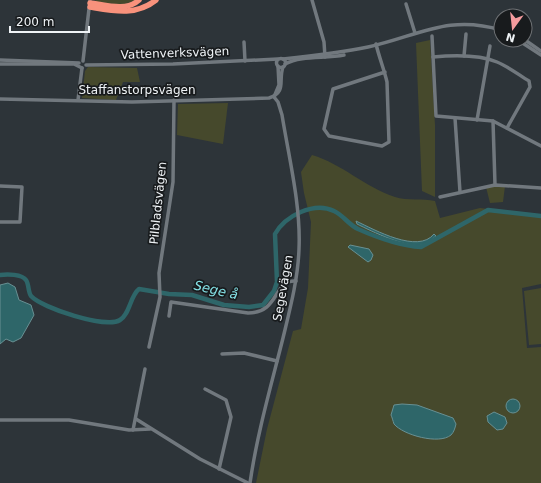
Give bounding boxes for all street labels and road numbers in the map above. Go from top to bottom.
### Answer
street label: Vattenverksvägen [120,44,230,62]
street label: Staffanstorpsvägen [78,83,196,97]
street label: Pilbladsvägen [147,161,169,245]
street label: Segevägen [270,254,296,322]

